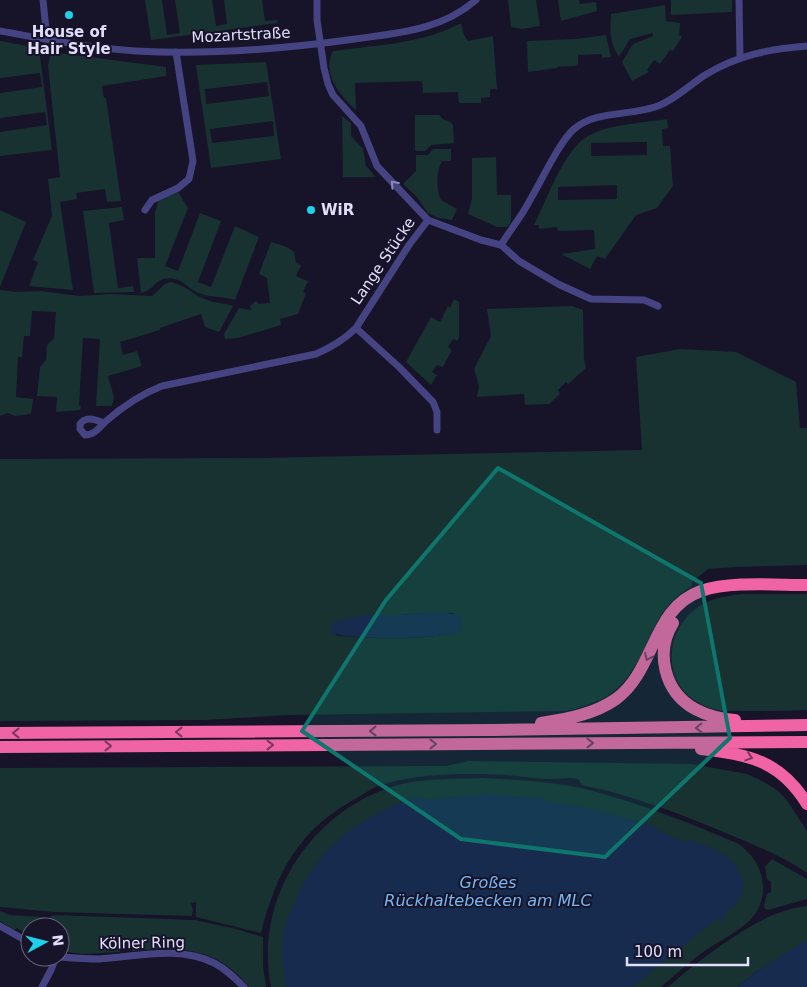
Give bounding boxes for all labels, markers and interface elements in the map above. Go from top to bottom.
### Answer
marker: House of Hair Style [63,9,75,21]
place label: House of Hair Style [27,23,111,58]
street label: Mozartstraße [191,23,291,47]
one-way arrow [391,181,400,190]
place label: WiR [321,201,355,219]
marker: WiR [305,204,317,216]
street label: Lange Stücke [347,214,419,308]
one-way arrow [644,652,654,661]
one-way arrow [695,723,702,733]
one-way arrow [369,726,376,736]
one-way arrow [175,727,182,737]
one-way arrow [12,728,20,738]
one-way arrow [586,738,594,748]
one-way arrow [430,739,437,749]
one-way arrow [267,740,275,750]
one-way arrow [104,741,112,751]
one-way arrow [744,751,753,761]
water label: Großes Rückhaltebecken am MLC [384,873,592,910]
north arrow [20,917,70,967]
street label: Kölner Ring [99,933,185,953]
text: N [49,934,67,947]
scale bar [627,934,748,966]
text: 100 m [634,943,682,961]

